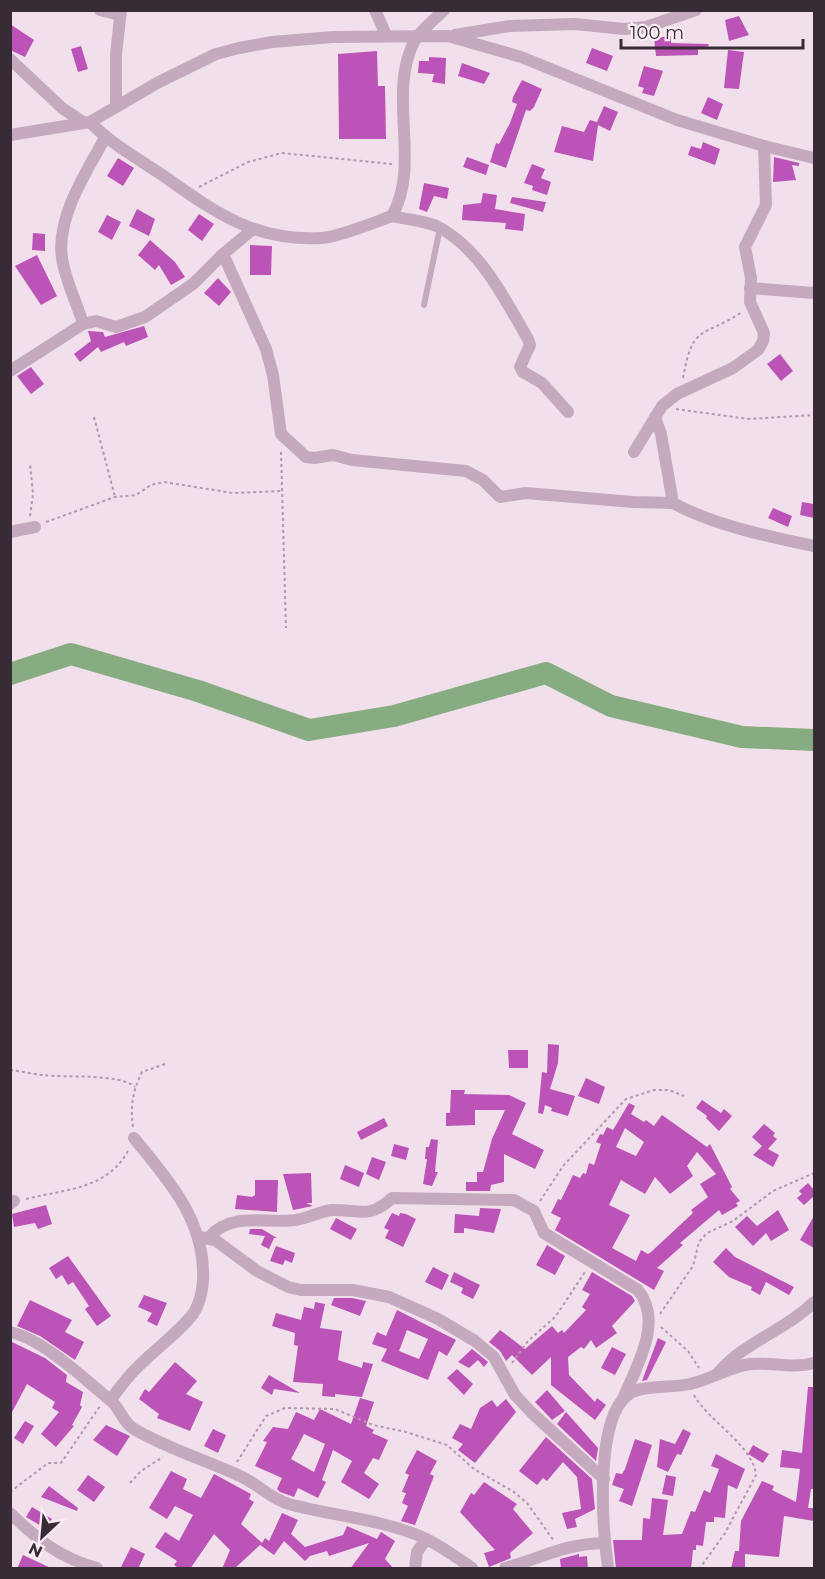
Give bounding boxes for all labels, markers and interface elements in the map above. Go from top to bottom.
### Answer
scale bar [621,12,802,50]
text: 100 m [630,22,684,44]
north arrow [12,1507,72,1567]
text: N [26,1539,46,1561]

